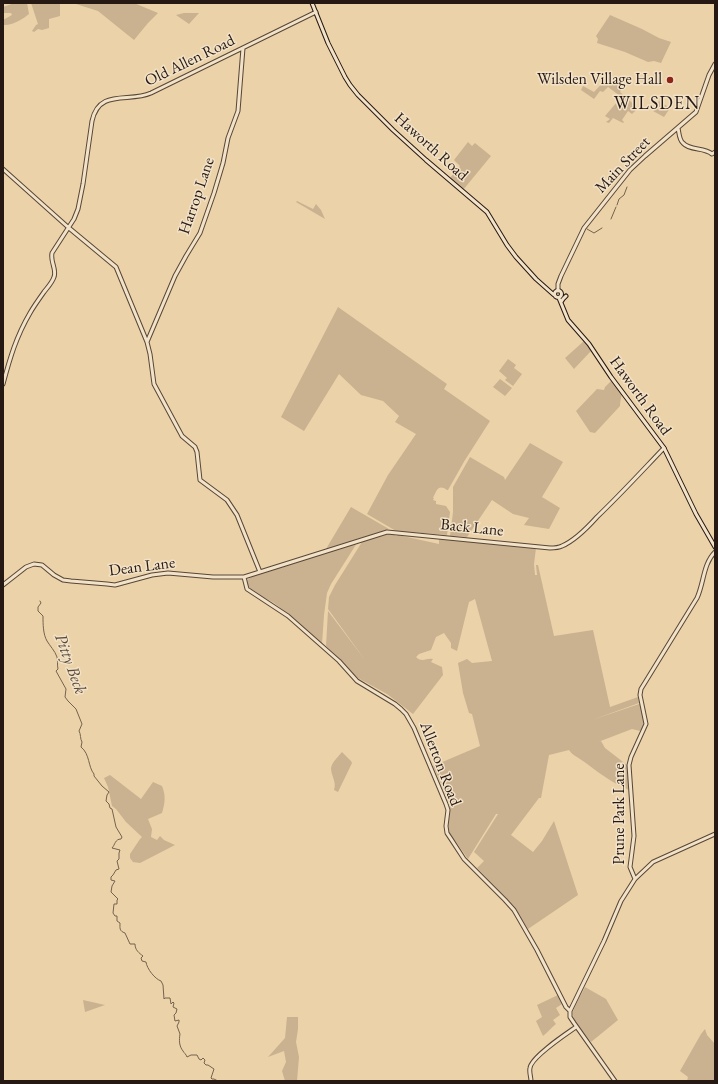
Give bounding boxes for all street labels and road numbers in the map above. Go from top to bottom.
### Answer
street label: Old Allen Road [142,31,238,91]
street label: Haworth Road [390,109,472,185]
street label: Main Street [591,133,655,197]
street label: Harrop Lane [175,155,219,237]
street label: Haworth Road [605,353,675,439]
street label: Back Lane [439,515,505,541]
street label: Dean Lane [108,553,176,581]
street label: Allerton Road [415,719,465,809]
street label: Prune Park Lane [610,763,630,865]

